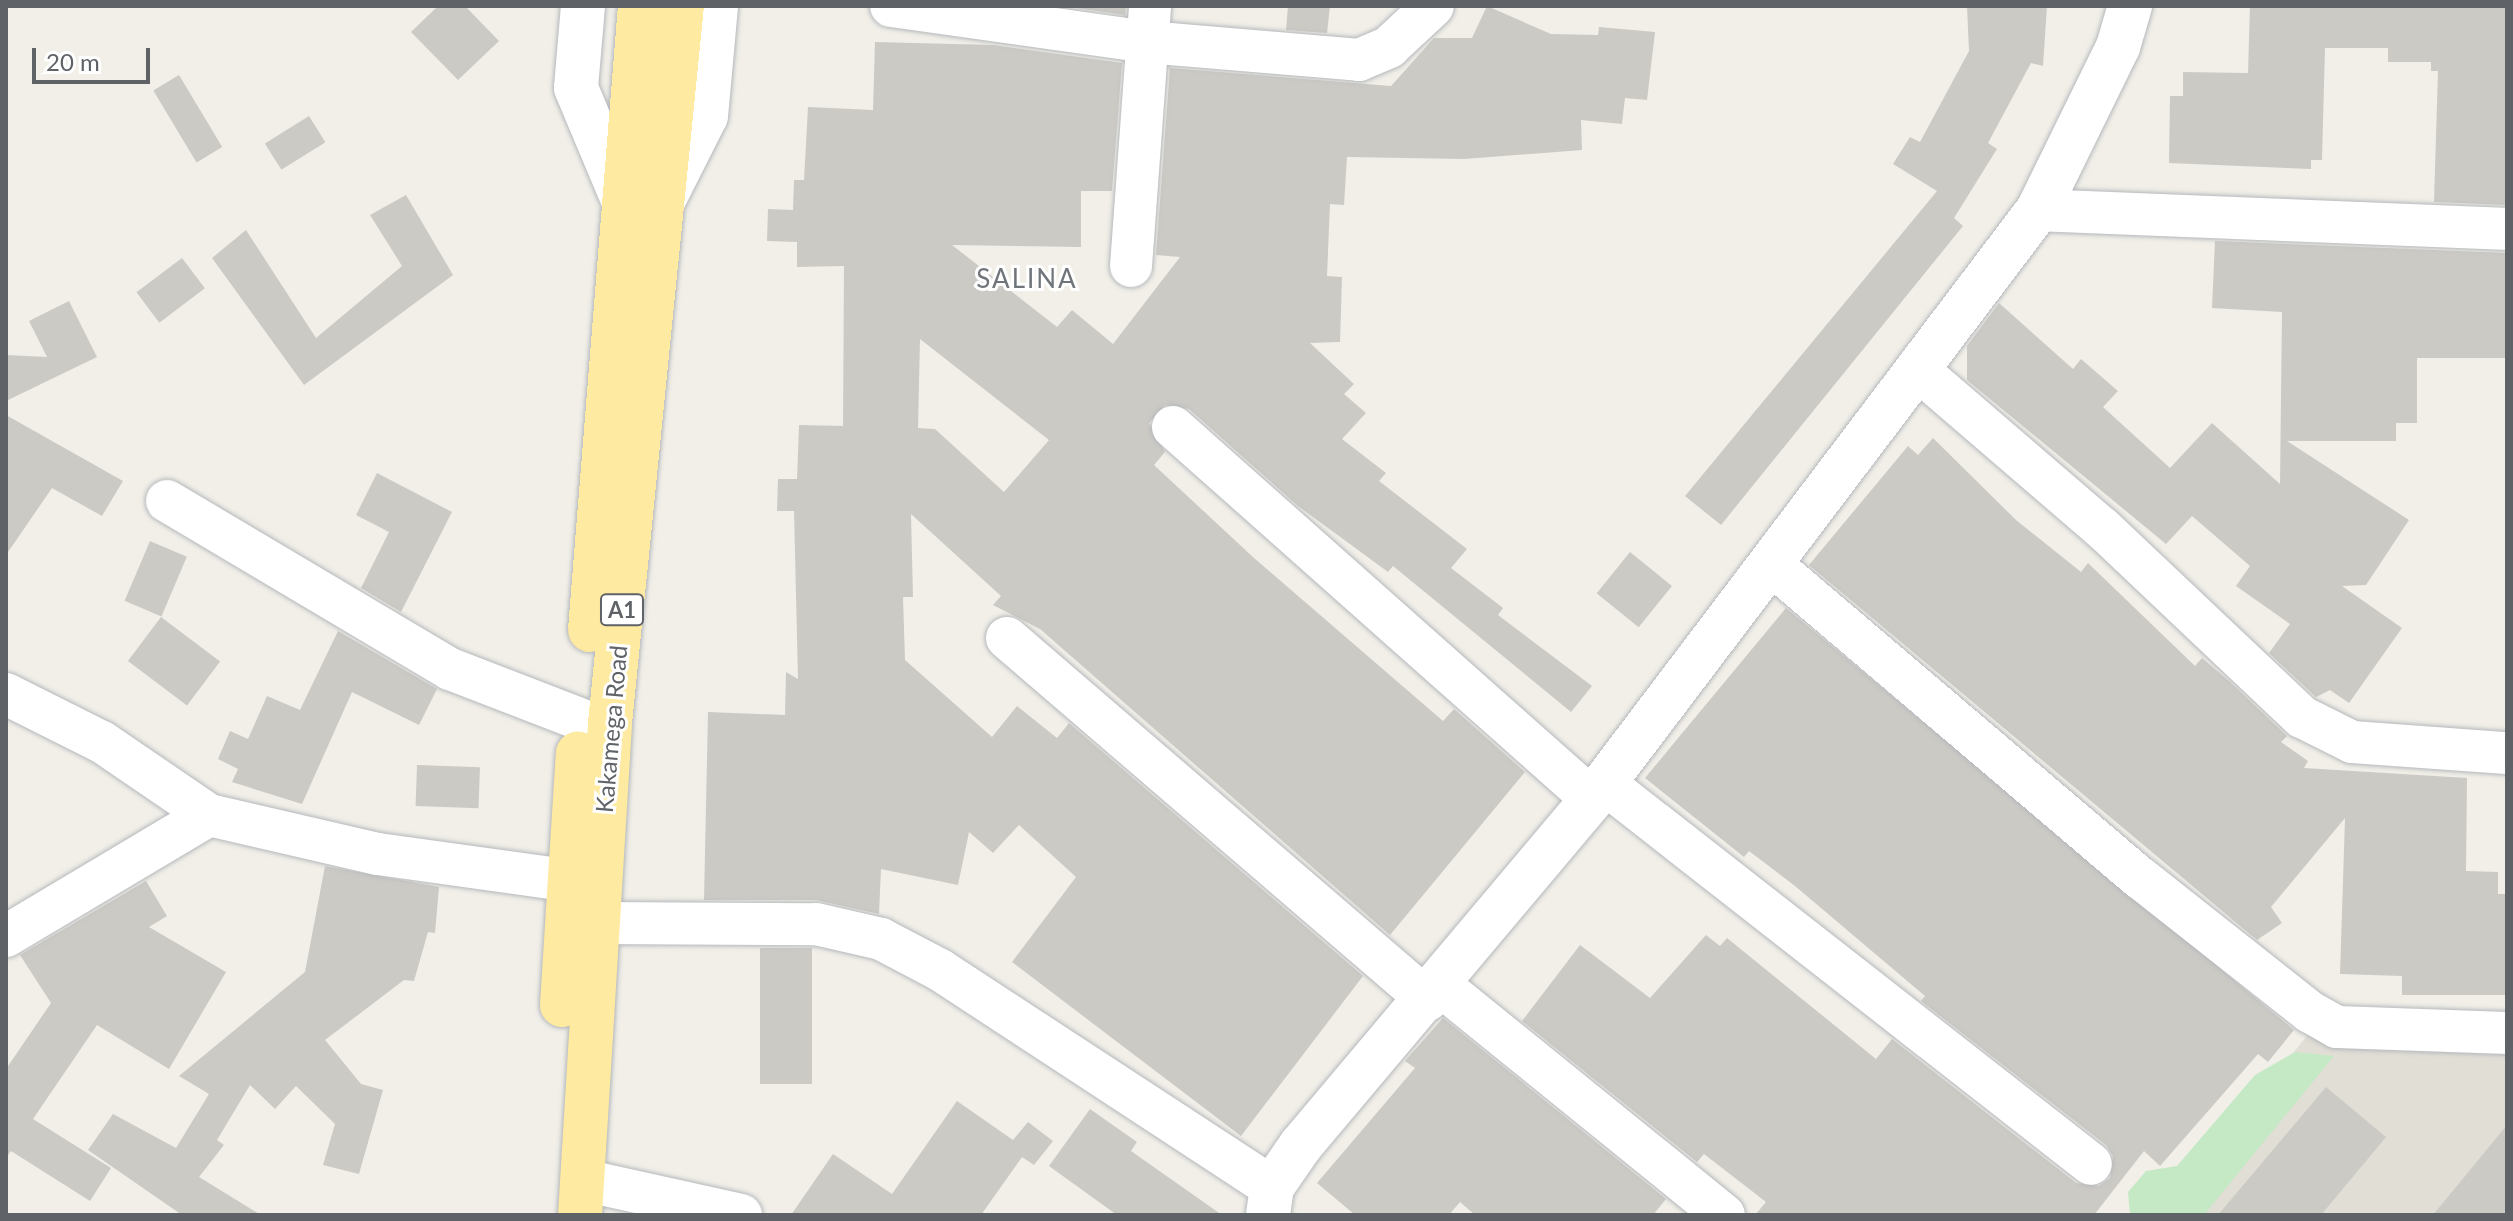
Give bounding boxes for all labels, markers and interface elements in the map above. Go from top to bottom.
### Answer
scale bar [36,32,154,82]
text: 20 m [46,47,100,76]
district label: SALINA [976,263,1078,295]
road number: A1 [598,592,646,628]
street label: Kakamega Road [589,644,633,814]

